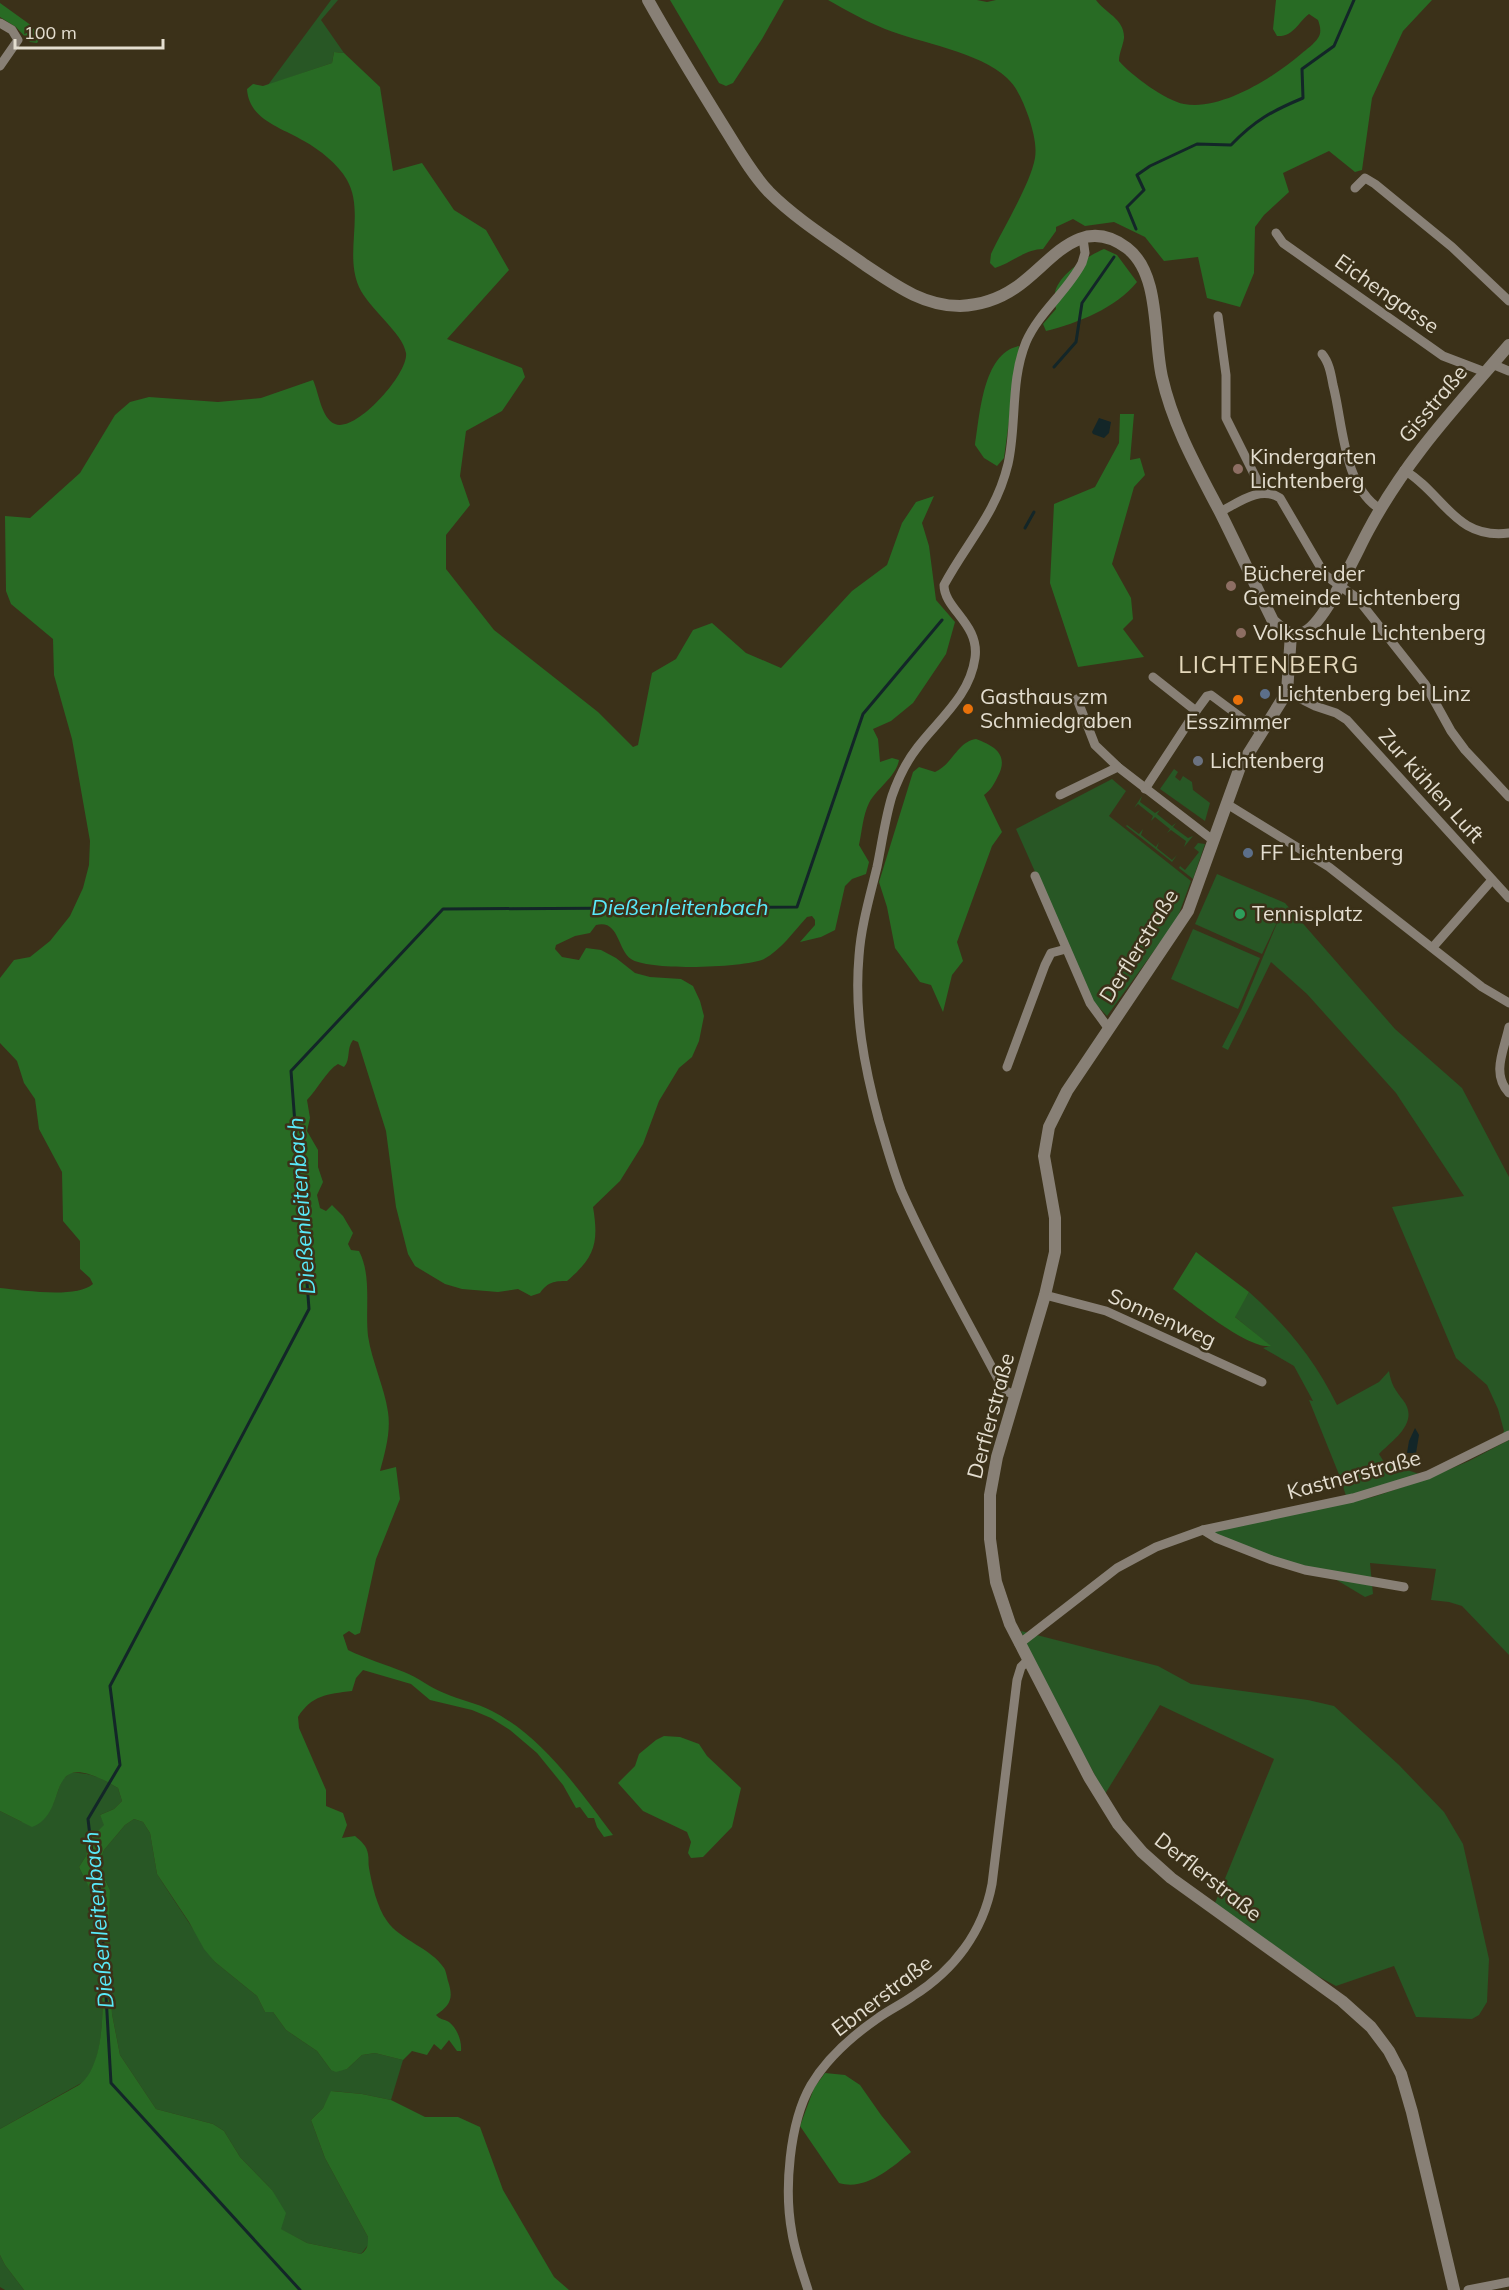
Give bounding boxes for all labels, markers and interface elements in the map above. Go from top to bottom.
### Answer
scale bar [15,12,164,50]
text: 100 m [24,21,77,44]
street label: Eichengasse [1330,248,1445,339]
street label: Gisstraße [1392,359,1472,447]
place label: Kindergarten Lichtenberg [1250,443,1377,493]
marker: Kindergarten Lichtenberg [1231,462,1245,476]
place label: Bücherei der Gemeinde Lichtenberg [1243,560,1461,610]
marker: Bücherei der Gemeinde Lichtenberg [1224,579,1238,593]
place label: Volksschule Lichtenberg [1253,619,1486,645]
marker: Volksschule Lichtenberg [1234,626,1248,640]
district label: LICHTENBERG [1178,649,1360,679]
place label: Lichtenberg bei Linz [1277,680,1471,706]
place label: Gasthaus zm Schmiedgraben [980,683,1132,733]
marker: Lichtenberg bei Linz [1258,687,1272,701]
marker: Esszimmer [1231,693,1245,707]
marker: Gasthaus zm Schmiedgraben [961,702,975,716]
place label: Esszimmer [1186,708,1291,734]
street label: Zur kühlen Luft [1374,723,1490,848]
place label: Lichtenberg [1210,747,1324,773]
marker: Lichtenberg [1191,754,1205,768]
place label: FF Lichtenberg [1260,839,1403,865]
marker: FF Lichtenberg [1241,846,1255,860]
street label: Derflerstraße [1093,884,1183,1007]
water label: Dießenleitenbach [591,893,769,921]
place label: Tennisplatz [1252,900,1363,926]
marker: Tennisplatz [1233,907,1247,921]
water label: Dießenleitenbach [281,1116,321,1296]
street label: Sonnenweg [1104,1282,1220,1352]
street label: Derflerstraße [961,1350,1019,1481]
street label: Kastnerstraße [1284,1444,1423,1504]
street label: Derflerstraße [1150,1826,1267,1926]
water label: Dießenleitenbach [76,1830,120,2010]
street label: Ebnerstraße [826,1949,937,2041]

